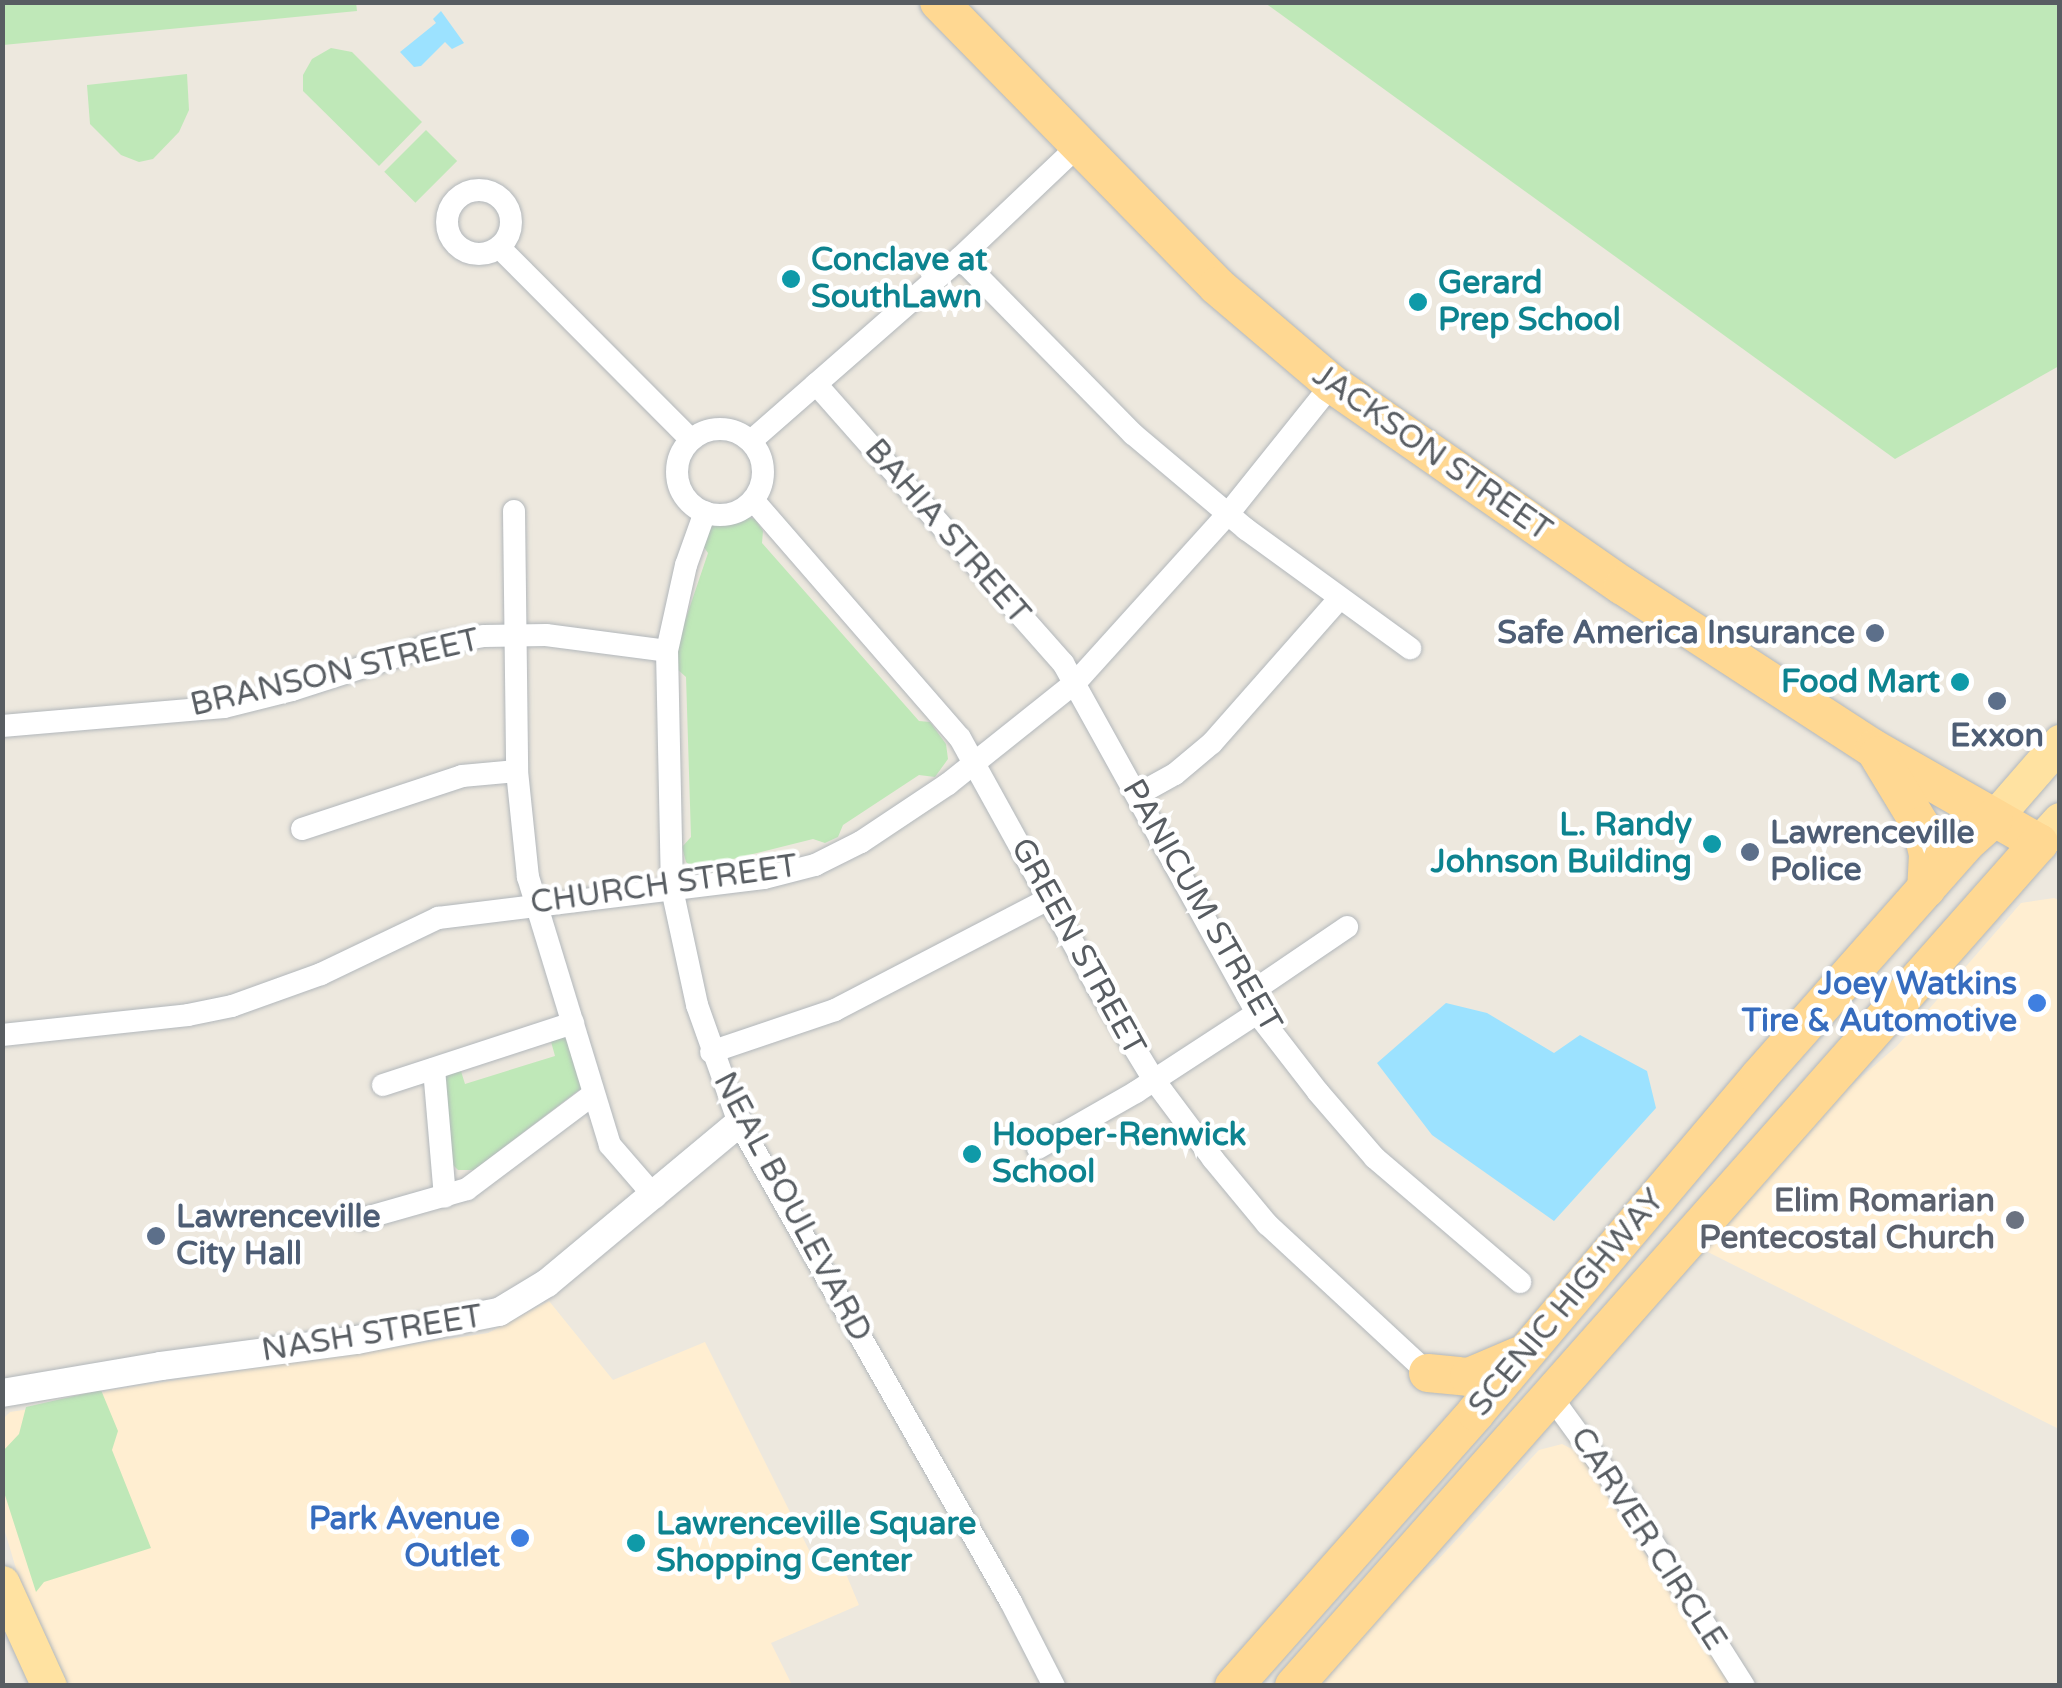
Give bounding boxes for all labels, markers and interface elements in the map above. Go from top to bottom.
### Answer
place label: Conclave at SouthLawn [811,242,987,317]
place label: Gerard Prep School [1438,265,1621,340]
marker: Conclave at SouthLawn [780,268,802,290]
marker: Gerard Prep School [1407,291,1429,313]
street label: JACKSON STREET [1305,356,1559,550]
street label: BAHIA STREET [856,432,1038,632]
place label: Safe America Insurance [1497,614,1855,652]
street label: BRANSON STREET [187,621,483,725]
marker: Safe America Insurance [1864,622,1886,644]
place label: Food Mart [1781,663,1940,701]
marker: Food Mart [1949,671,1971,693]
marker: Exxon [1986,690,2008,712]
place label: Exxon [1950,717,2044,755]
street label: PANICUM STREET [1114,773,1290,1039]
place label: L. Randy Johnson Building [1431,807,1692,882]
place label: Lawrenceville Police [1770,815,1975,890]
street label: GREEN STREET [1002,831,1154,1063]
marker: L. Randy Johnson Building [1701,833,1723,855]
marker: Lawrenceville Police [1739,841,1761,863]
street label: CHURCH STREET [528,847,800,923]
place label: Joey Watkins Tire & Automotive [1742,966,2017,1041]
marker: Joey Watkins Tire & Automotive [2026,992,2048,1014]
street label: NEAL BOULEVARD [705,1066,879,1348]
place label: Hooper-Renwick School [992,1117,1246,1192]
marker: Hooper-Renwick School [961,1143,983,1165]
street label: SCENIC HIGHWAY [1461,1182,1673,1424]
place label: Elim Romarian Pentecostal Church [1699,1183,1995,1258]
place label: Lawrenceville City Hall [176,1199,381,1274]
marker: Elim Romarian Pentecostal Church [2004,1209,2026,1231]
marker: Lawrenceville City Hall [145,1225,167,1247]
street label: NASH STREET [259,1298,485,1370]
street label: CARVER CIRCLE [1562,1420,1734,1658]
place label: Park Avenue Outlet [309,1501,500,1576]
place label: Lawrenceville Square Shopping Center [656,1506,976,1581]
marker: Park Avenue Outlet [509,1527,531,1549]
marker: Lawrenceville Square Shopping Center [625,1532,647,1554]

